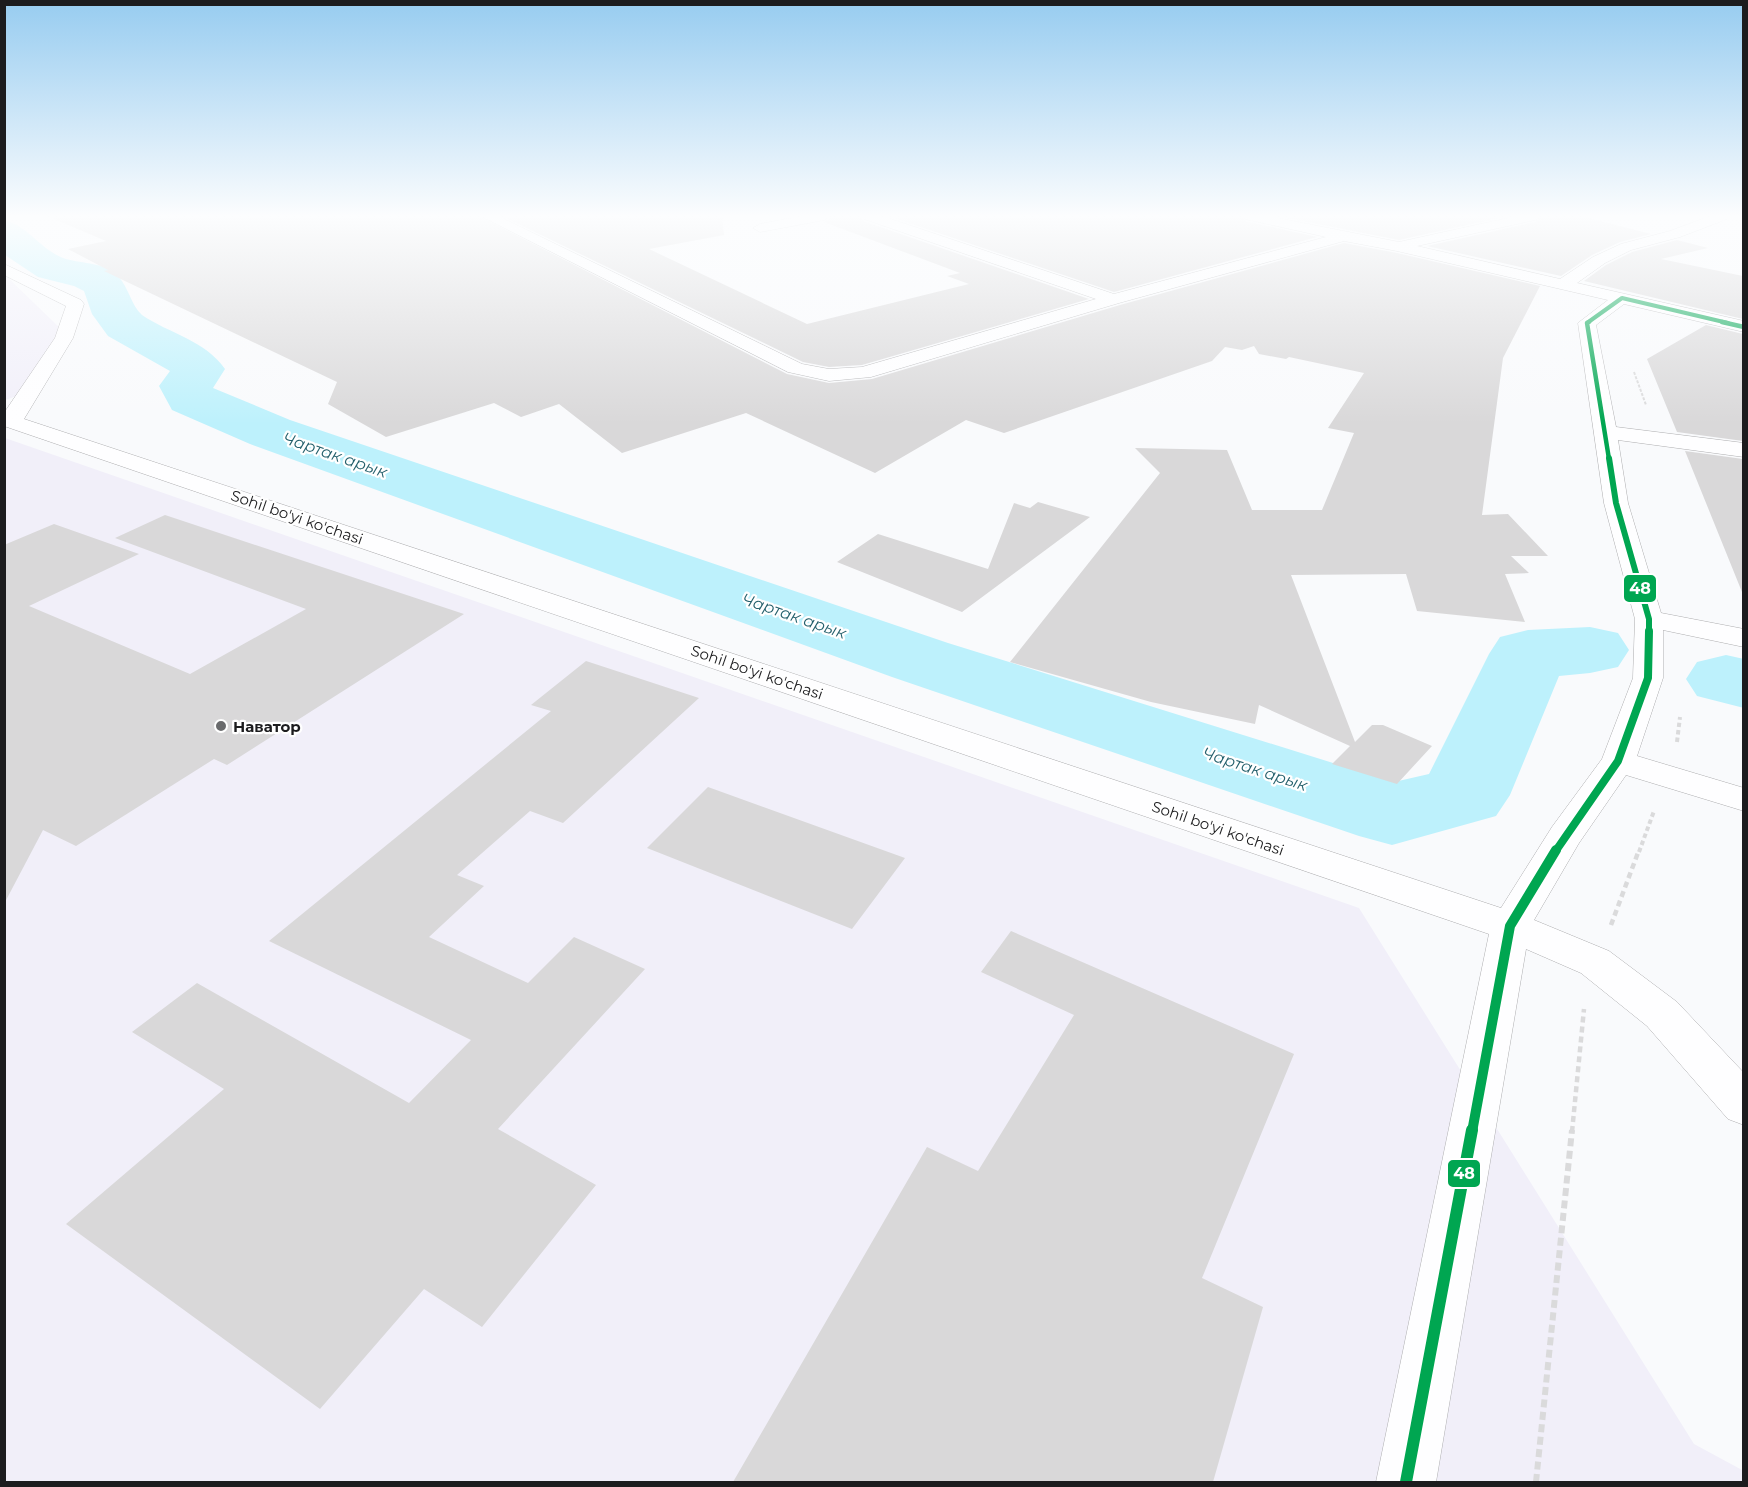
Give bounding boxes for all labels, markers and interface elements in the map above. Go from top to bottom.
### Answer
water label: Чартак арык [280,428,390,482]
street label: Sohil bo'yi ko'chasi [228,485,366,549]
line badge: 48 [1623,574,1657,603]
text: 48 [1629,579,1651,598]
water label: Чартак арык [739,589,849,643]
street label: Sohil bo'yi ko'chasi [688,640,826,704]
place label: Наватор [233,717,301,736]
marker: Наватор [214,719,228,733]
water label: Чартак арык [1200,743,1310,795]
street label: Sohil bo'yi ko'chasi [1149,796,1287,860]
line badge: 48 [1447,1159,1481,1188]
text: 48 [1453,1164,1475,1183]

